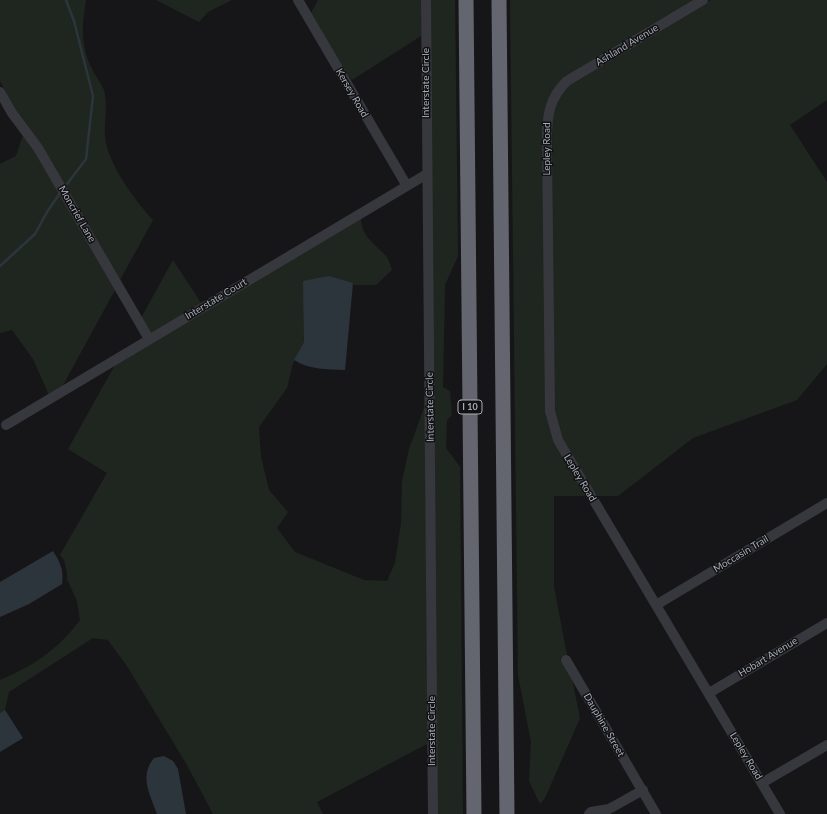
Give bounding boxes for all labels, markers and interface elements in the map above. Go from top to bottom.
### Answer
street label: Ashland Avenue [594,22,660,68]
street label: Interstate Circle [420,48,432,118]
street label: Kersey Road [333,66,371,120]
street label: Lepley Road [541,122,553,176]
street label: Moncrief Lane [56,184,98,244]
street label: Interstate Court [183,276,249,322]
street label: Interstate Circle [423,372,437,442]
road number: I 10 [458,400,482,414]
street label: Lepley Road [561,452,599,504]
street label: Moccasin Trail [711,533,771,575]
street label: Hobart Avenue [736,635,800,679]
street label: Dauphine Street [581,691,627,759]
street label: Interstate Circle [426,696,438,766]
street label: Lepley Road [727,730,765,782]

